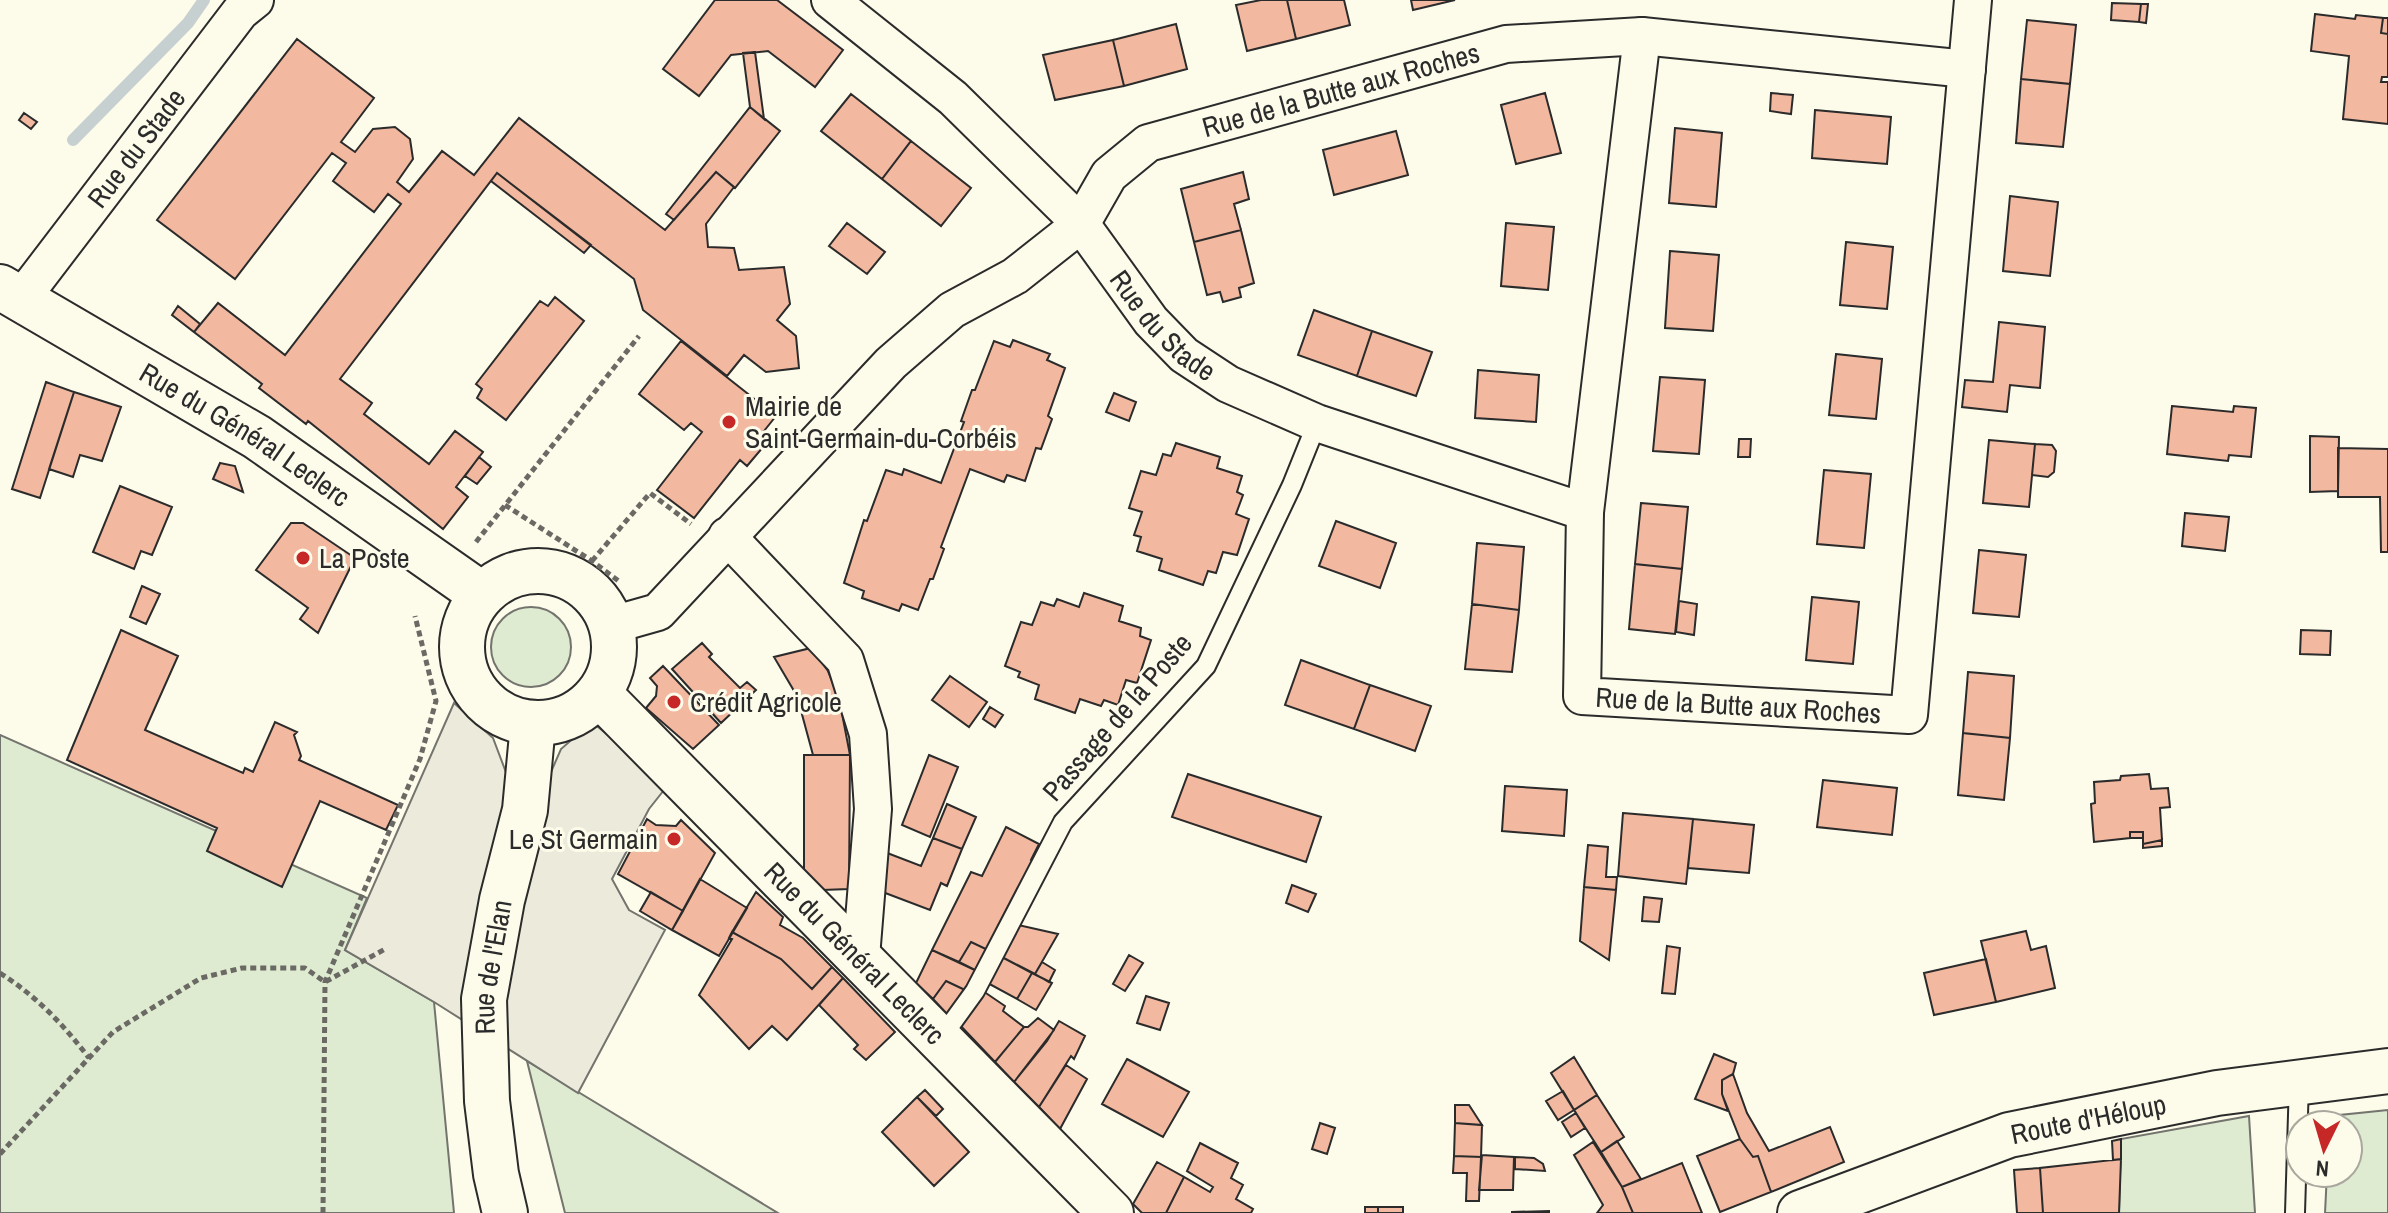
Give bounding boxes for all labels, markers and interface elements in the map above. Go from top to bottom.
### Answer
street label: Rue de la Butte aux Roches [1198,33,1484,146]
street label: Rue du Stade [79,81,194,215]
street label: Rue du Stade [1101,262,1223,390]
street label: Rue du Général Leclerc [133,354,358,516]
place label: Mairie de Saint-Germain-du-Corbéis [745,387,1017,457]
marker: Mairie de Saint-Germain-du-Corbéis [720,413,738,431]
place label: La Poste [319,539,410,577]
marker: La Poste [294,549,312,567]
street label: Passage de la Poste [1034,625,1200,809]
street label: Rue de la Butte aux Roches [1594,678,1882,732]
place label: Crédit Agricole [690,683,842,721]
marker: Crédit Agricole [665,693,683,711]
place label: Le St Germain [509,820,658,858]
marker: Le St Germain [665,830,683,848]
street label: Rue du Général Leclerc [756,853,953,1053]
street label: Rue de l'Elan [464,897,521,1035]
street label: Route d'Héloup [2007,1085,2169,1153]
north arrow [2284,1109,2364,1189]
text: N [2314,1153,2330,1184]

